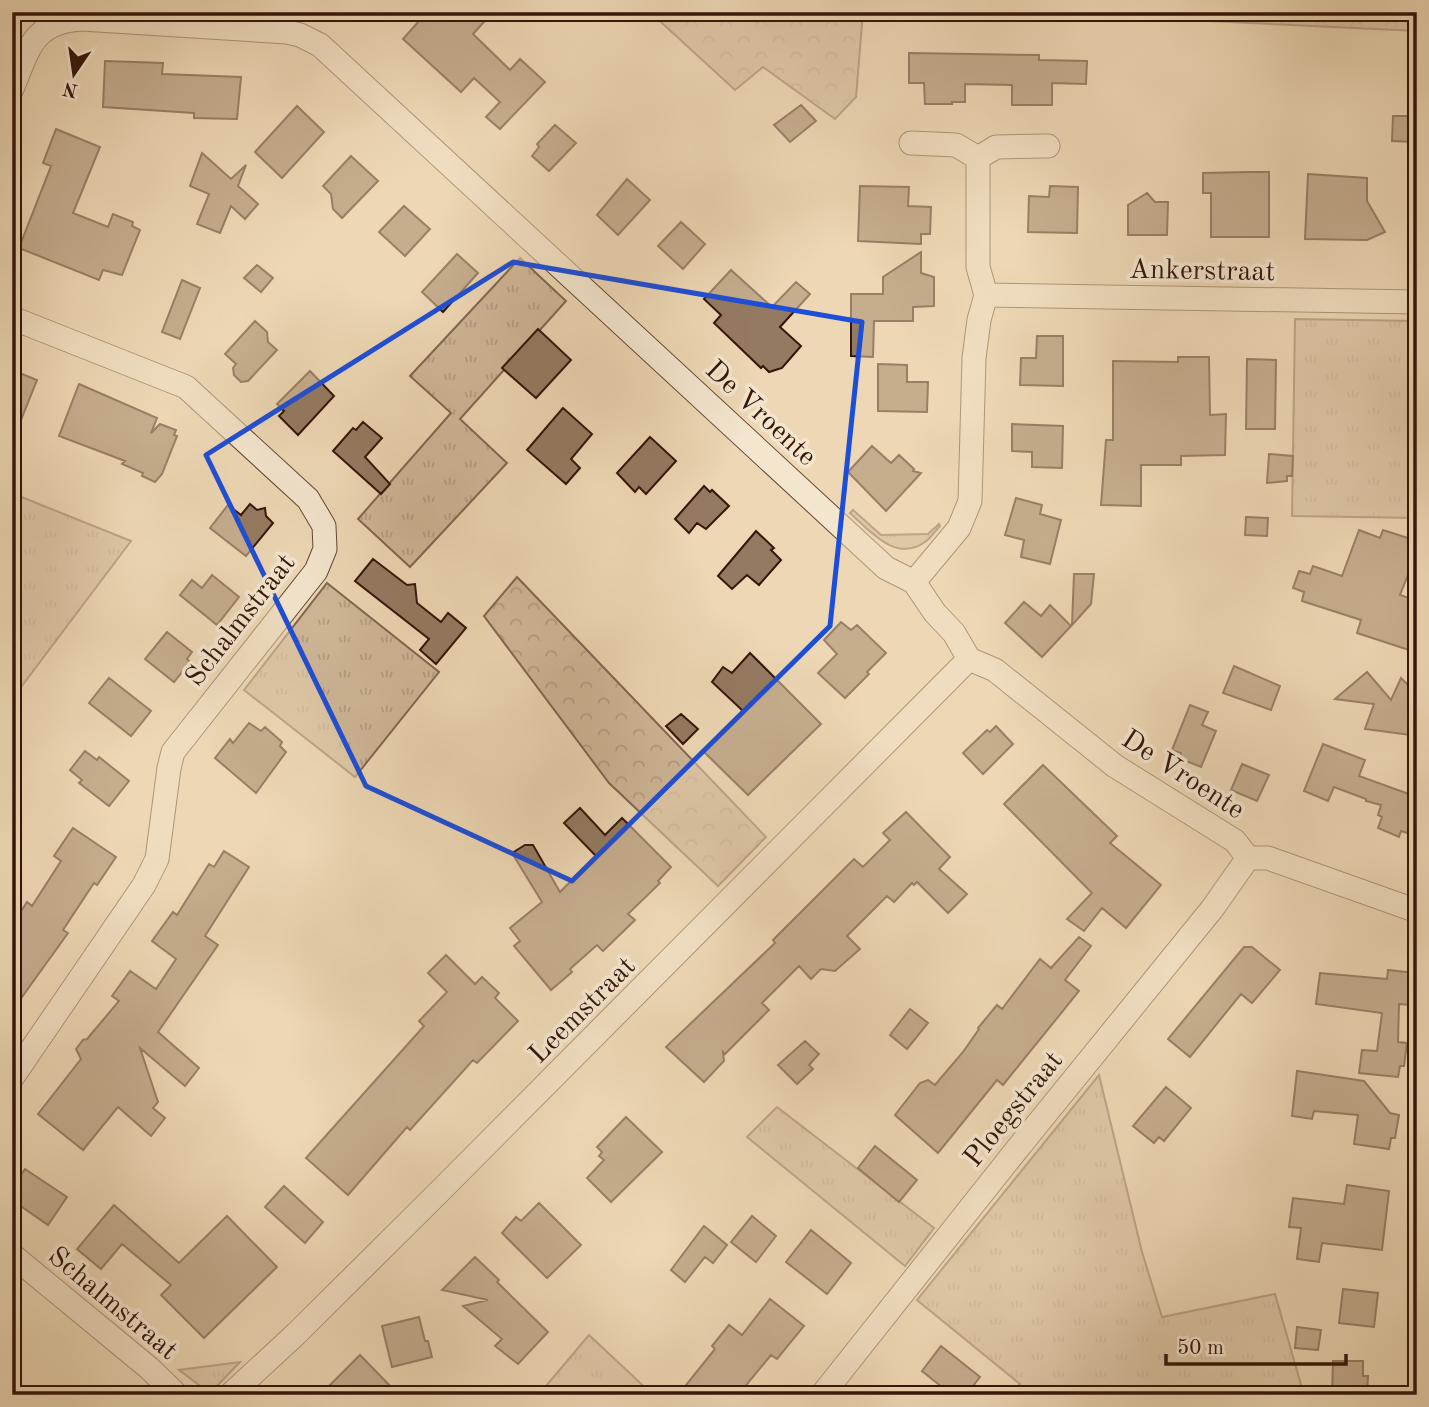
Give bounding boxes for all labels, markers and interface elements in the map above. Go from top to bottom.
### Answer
north arrow [38,38,108,108]
text: N [61,77,80,99]
street label: Ankerstraat [1129,257,1275,287]
street label: De Vroente [699,356,821,472]
street label: Schalmstraat [181,549,301,692]
street label: De Vroente [1116,726,1249,825]
street label: Leemstraat [525,953,642,1070]
street label: Ploegstraat [960,1047,1069,1173]
street label: Schalmstraat [42,1242,182,1366]
scale bar [1166,1323,1347,1367]
text: 50 m [1177,1338,1224,1359]

